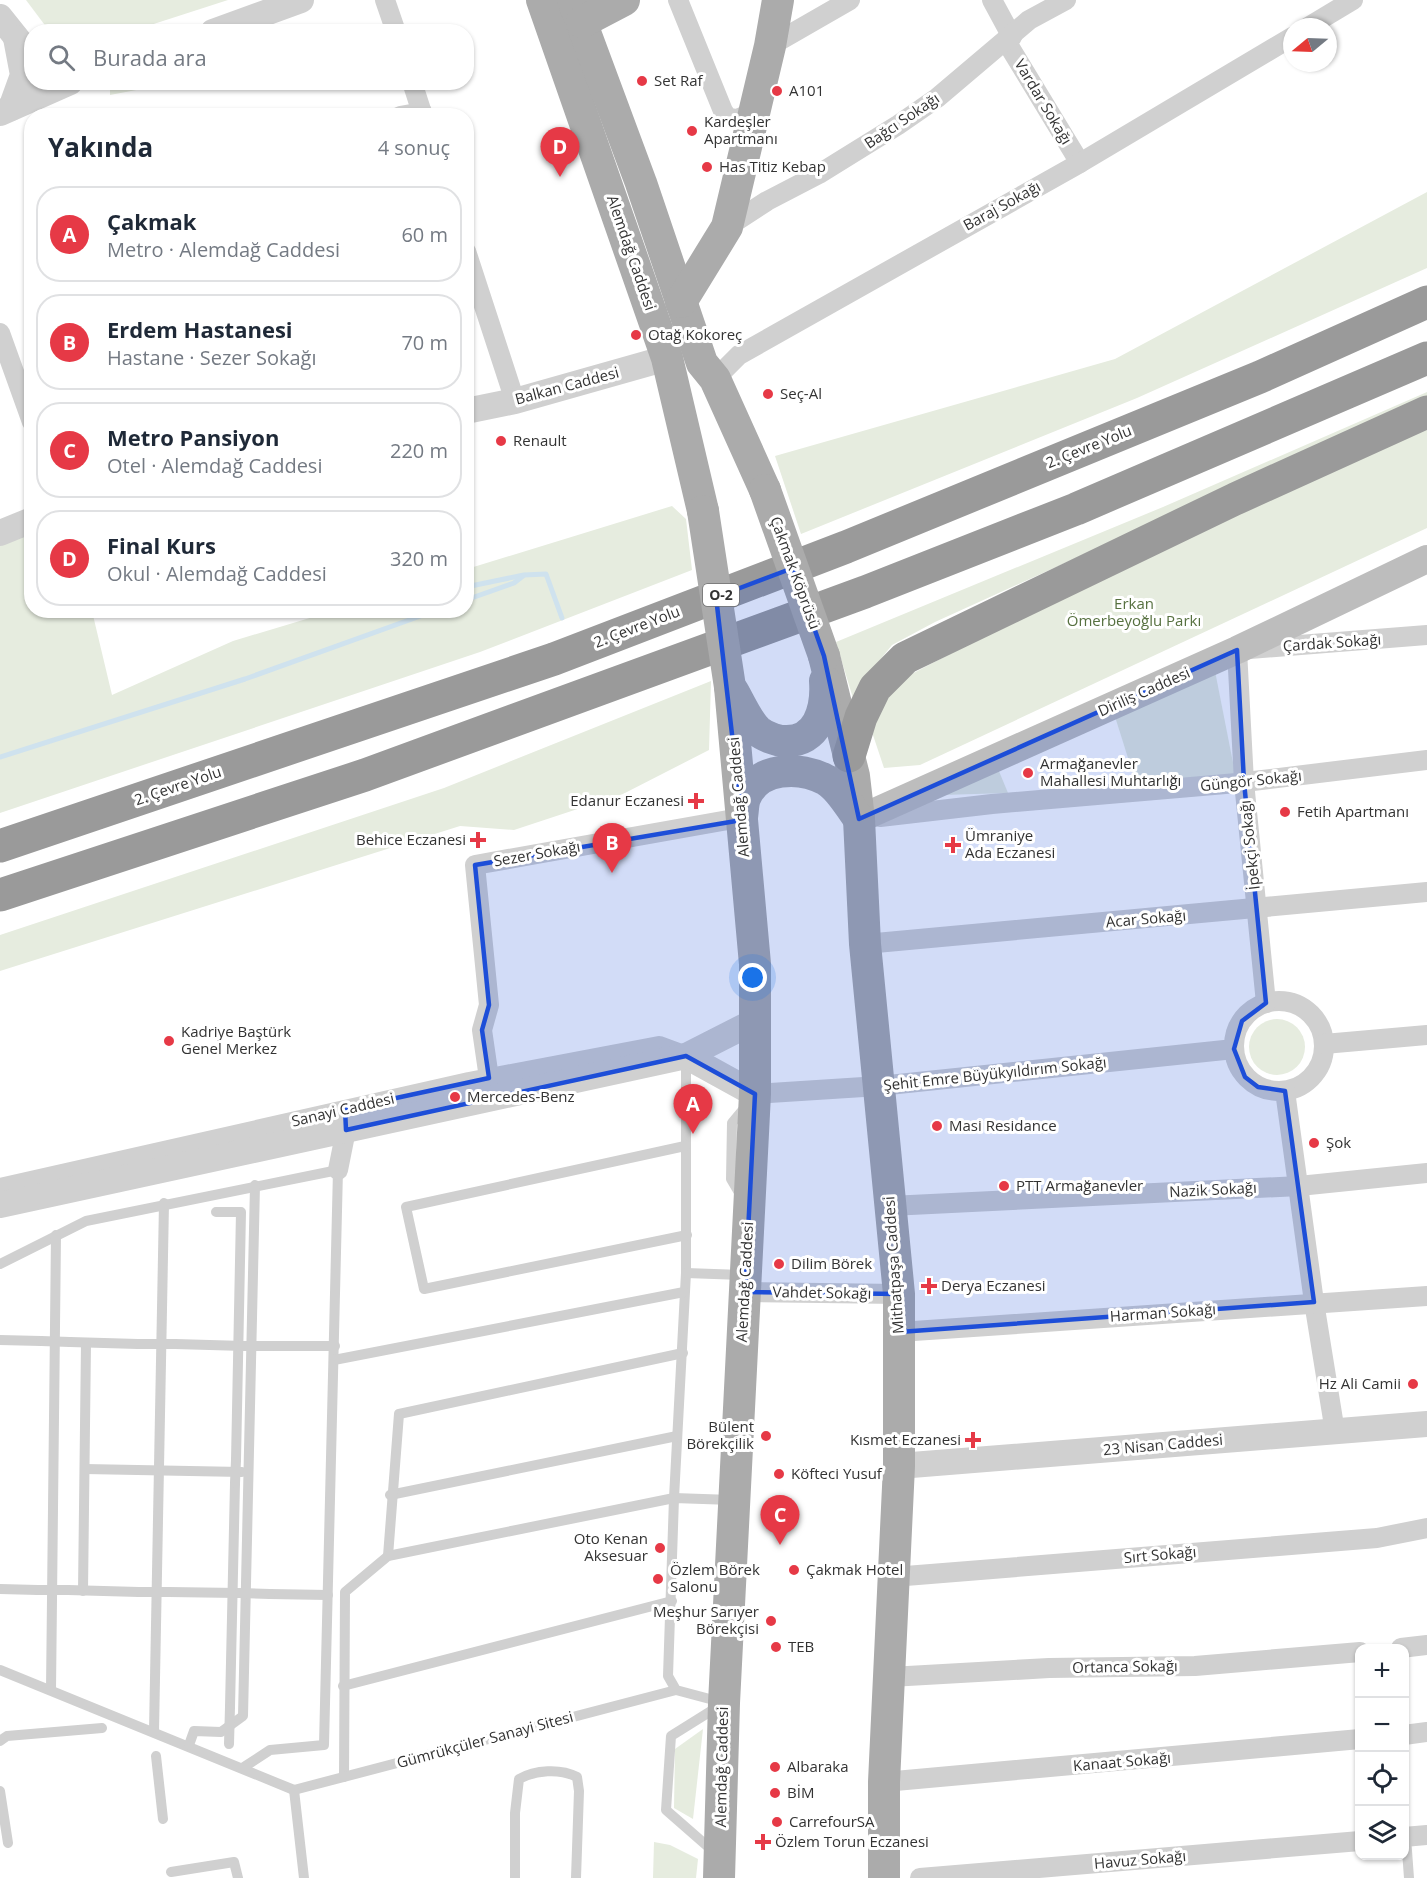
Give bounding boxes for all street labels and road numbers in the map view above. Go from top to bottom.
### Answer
street label: Vardar Sokağı [1010,55,1077,148]
street label: Bağcı Sokağı [860,88,943,153]
street label: Baraj Sokağı [959,176,1044,235]
street label: Alemdağ Caddesi [603,192,661,313]
street label: Balkan Caddesi [513,362,621,408]
street label: 2. Çevre Yolu [1043,420,1134,472]
street label: Çakmak Köprüsü [766,513,826,632]
road number: O-2 [703,584,739,606]
street label: 2. Çevre Yolu [591,600,683,652]
street label: Çardak Sokağı [1282,629,1382,655]
street label: Diriliş Caddesi [1094,662,1193,720]
street label: Alemdağ Caddesi [723,736,753,858]
street label: 2. Çevre Yolu [132,761,224,809]
street label: Güngör Sokağı [1199,765,1303,795]
street label: İpekçi Sokağı [1234,799,1264,891]
street label: Sezer Sokağı [492,836,582,870]
street label: Acar Sokağı [1105,905,1187,931]
street label: Şehit Emre Büyükyıldırım Sokağı [882,1051,1107,1095]
street label: Sanayi Caddesi [289,1087,396,1131]
street label: Nazik Sokağı [1169,1177,1257,1201]
street label: Mithatpaşa Caddesi [878,1196,908,1335]
street label: Alemdağ Caddesi [731,1221,757,1343]
street label: Vahdet Sokağı [772,1281,872,1303]
street label: Harman Sokağı [1109,1298,1217,1326]
street label: 23 Nisan Caddesi [1102,1429,1224,1459]
street label: Sırt Sokağı [1123,1541,1197,1567]
street label: Ortanca Sokağı [1072,1655,1178,1677]
street label: Gümrükçüler Sanayi Sitesi [394,1706,575,1772]
street label: Alemdağ Caddesi [710,1706,732,1827]
street label: Kanaat Sokağı [1072,1747,1172,1775]
street label: Havuz Sokağı [1093,1845,1187,1873]

